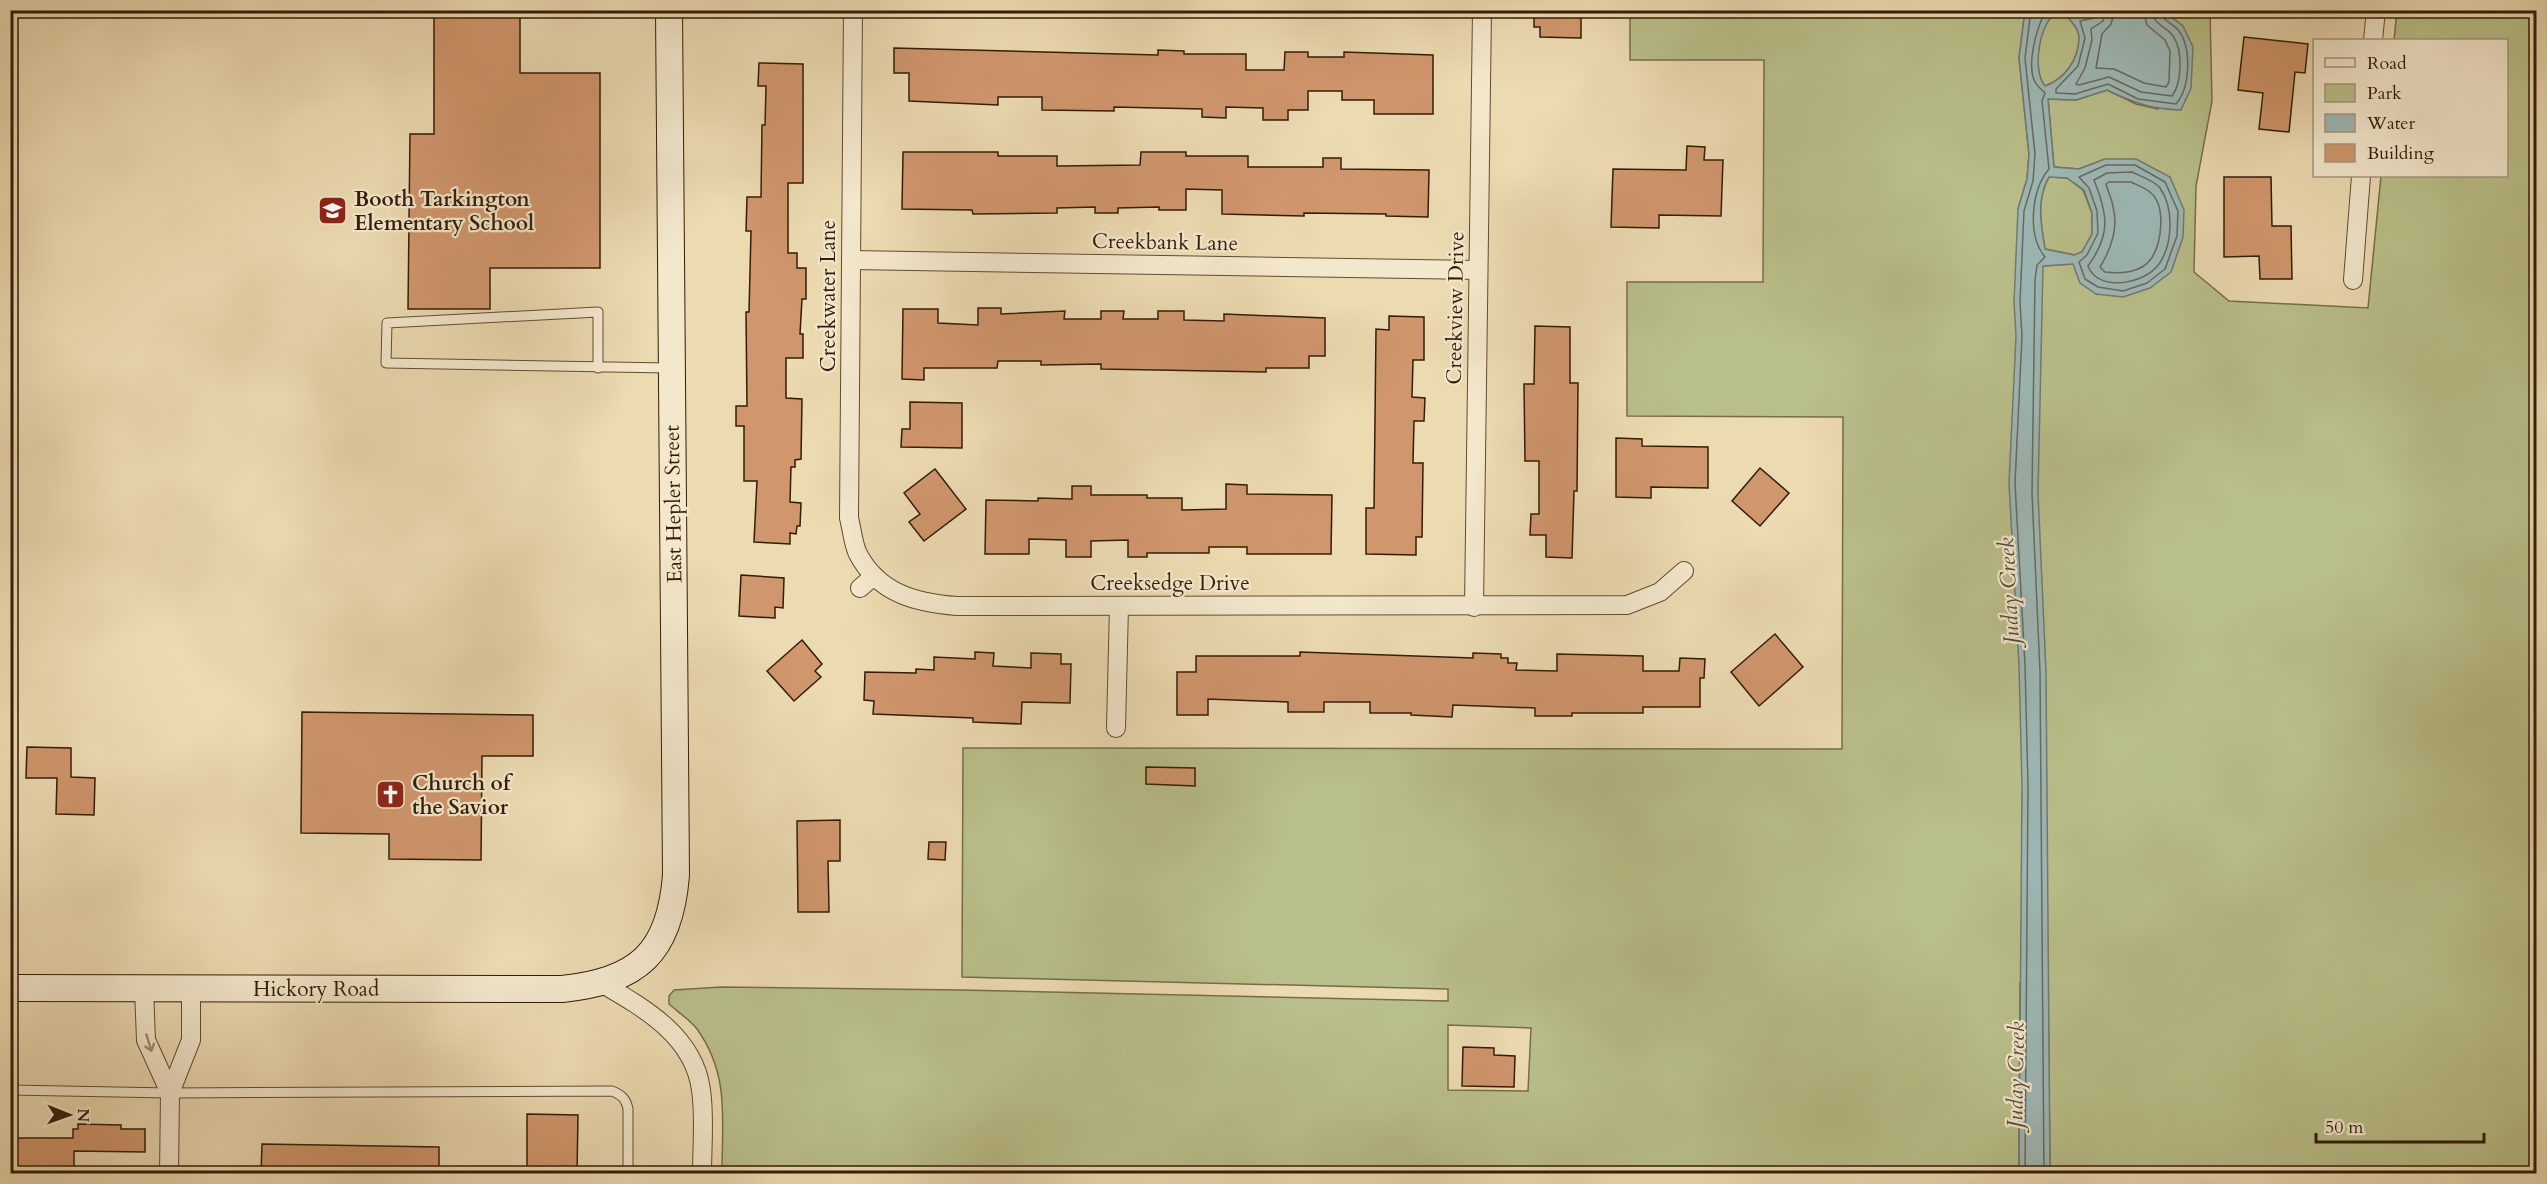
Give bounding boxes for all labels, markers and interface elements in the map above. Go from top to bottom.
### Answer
legend [2313,39,2508,177]
text: Road [2367,51,2407,76]
text: Park [2367,81,2402,106]
text: Water [2366,111,2416,136]
text: Building [2367,141,2435,166]
place label: Booth Tarkington Elementary School [354,185,534,238]
school or university icon: Booth Tarkington Elementary School [317,195,349,227]
street label: Creekwater Lane [814,220,843,372]
street label: Creekbank Lane [1092,227,1238,258]
street label: Creekview Drive [1440,231,1471,385]
street label: East Hepler Street [658,424,689,583]
water label: Juday Creek [1991,537,2027,650]
street label: Creeksedge Drive [1090,569,1250,598]
place label: Church of the Savior [412,769,514,822]
church icon: Church of the Savior [375,779,407,811]
street label: Hickory Road [253,975,379,1004]
water label: Juday Creek [2000,1021,2032,1134]
one-way arrow [144,1033,155,1052]
north arrow [39,1085,99,1145]
scale bar [2316,1106,2484,1144]
text: N [72,1108,94,1122]
text: 50 m [2325,1115,2364,1140]

